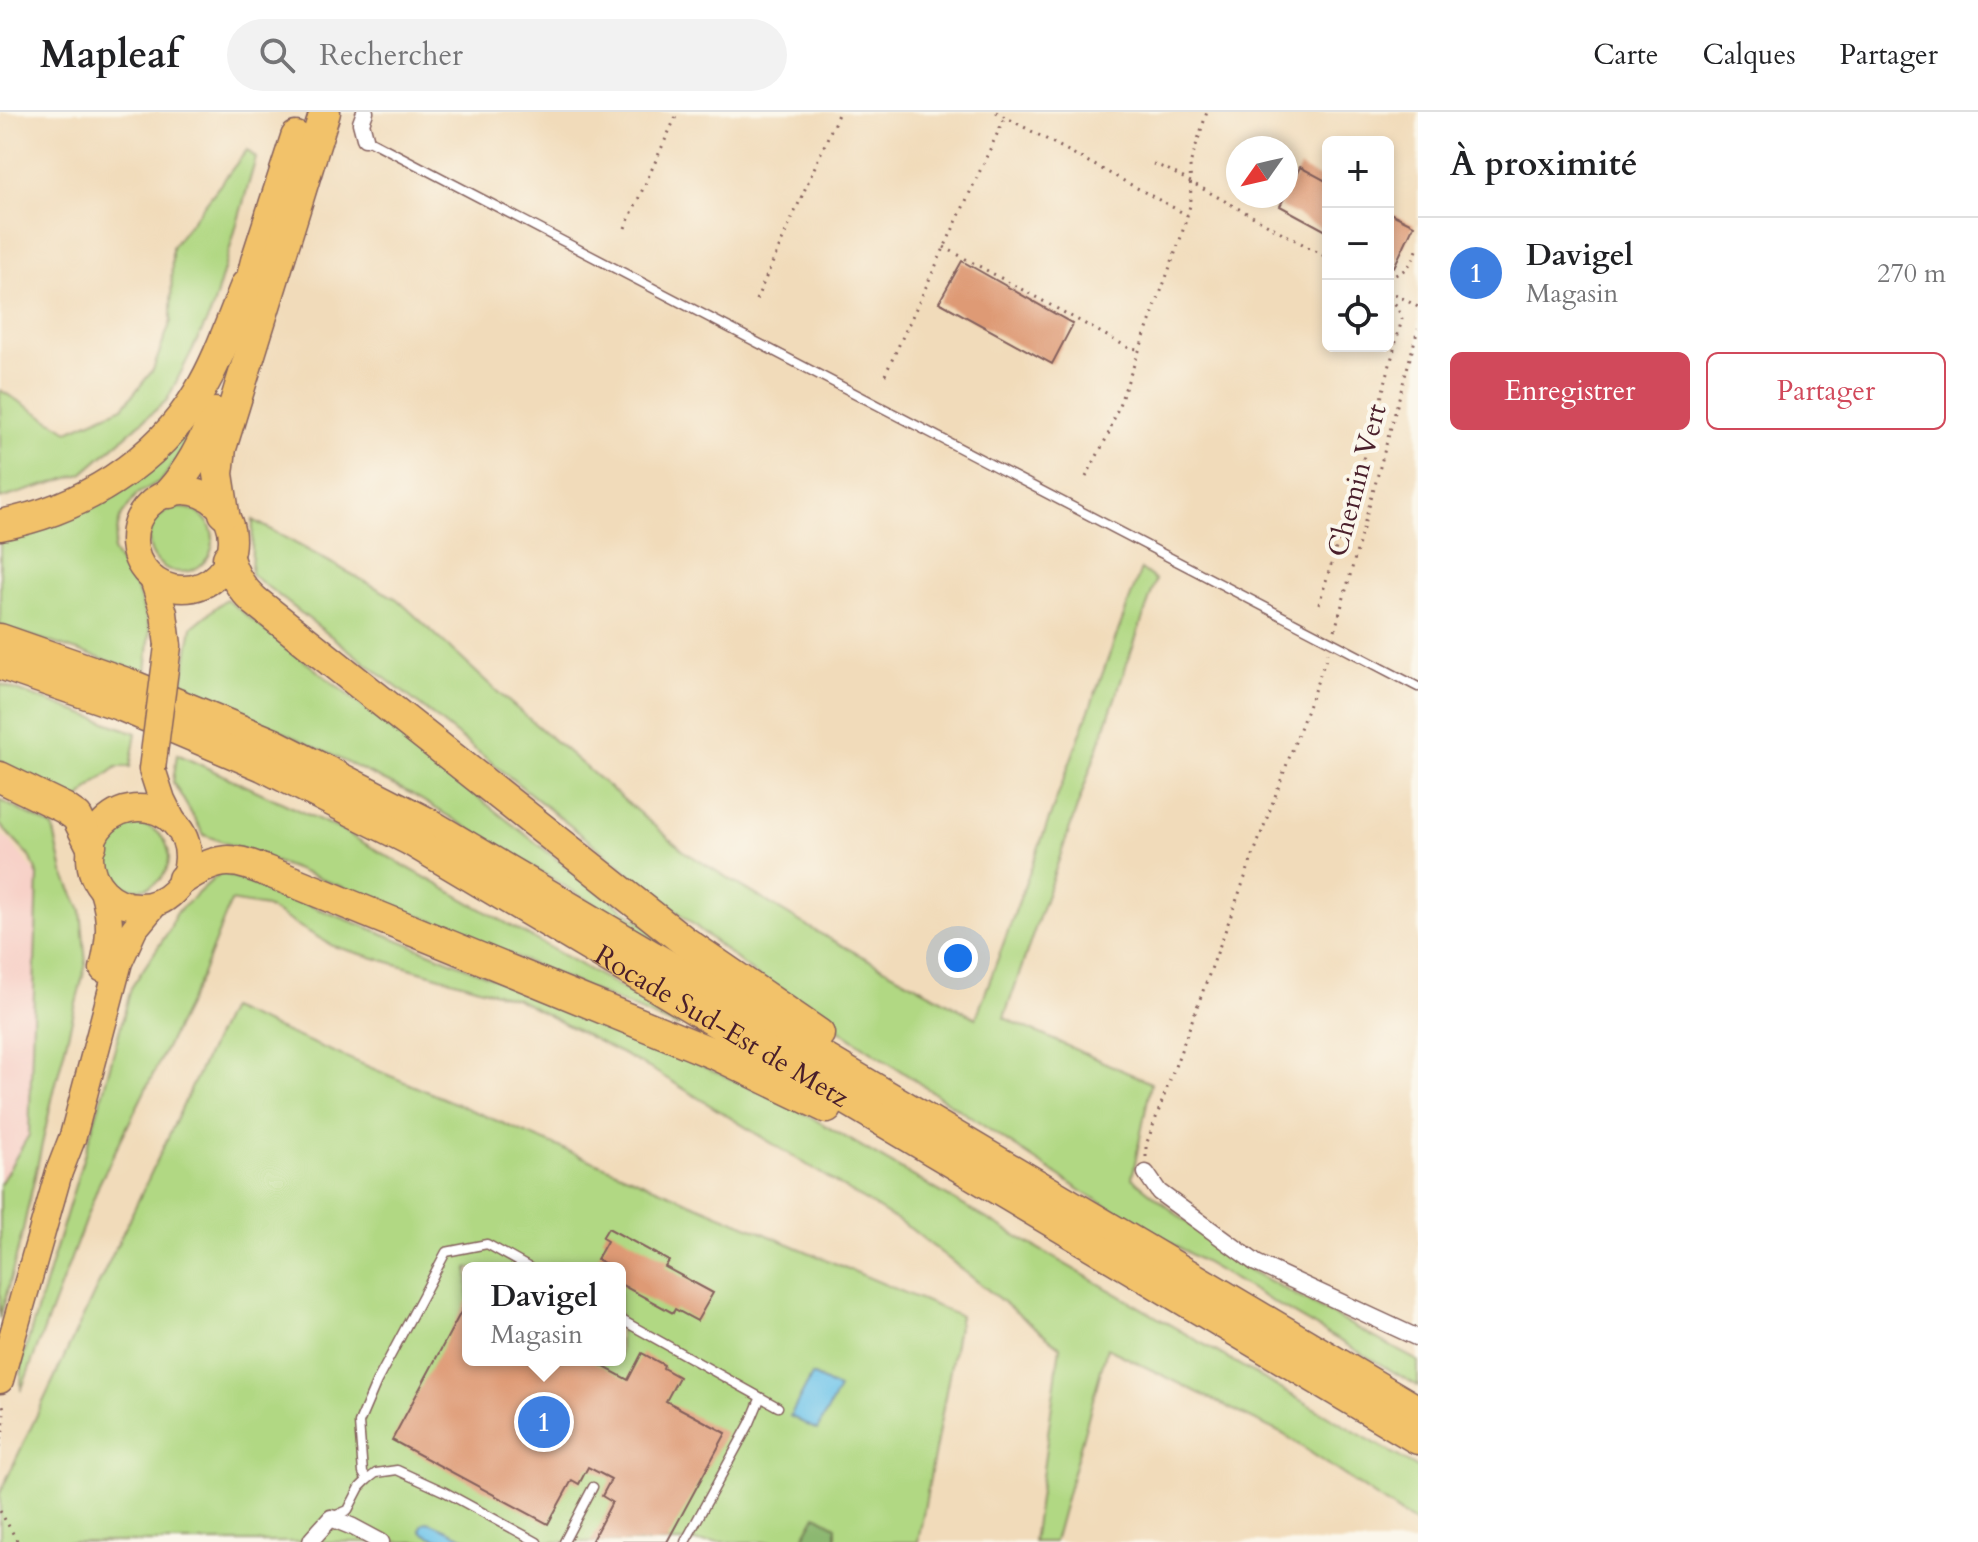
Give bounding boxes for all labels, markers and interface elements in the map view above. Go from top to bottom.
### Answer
search box [227,19,787,91]
text: Mapleaf [40,29,179,81]
icon: search [255,33,299,77]
text: Rechercher [319,35,463,76]
text: Carte [1593,36,1658,74]
text: Calques [1702,36,1796,74]
text: Partager [1840,36,1938,74]
north arrow [1226,136,1298,208]
map controls [1322,136,1394,352]
button: + [1322,136,1394,208]
text: À proximité [1450,141,1637,187]
button: − [1322,208,1394,280]
text: Davigel [1526,235,1633,276]
text: 1 [1469,256,1483,291]
text: 270 m [1877,256,1946,291]
text: Magasin [1526,276,1618,311]
button: locate [1322,280,1394,352]
button: Enregistrer [1450,352,1690,430]
button: Partager [1706,352,1946,430]
street label: Chemin Vert [1318,399,1396,561]
street label: Rocade Sud-Est de Metz [587,936,856,1117]
your location [938,938,978,978]
popup [462,1262,626,1366]
text: Davigel [490,1276,598,1317]
text: Magasin [490,1317,583,1352]
pin: 1 [518,1392,570,1452]

